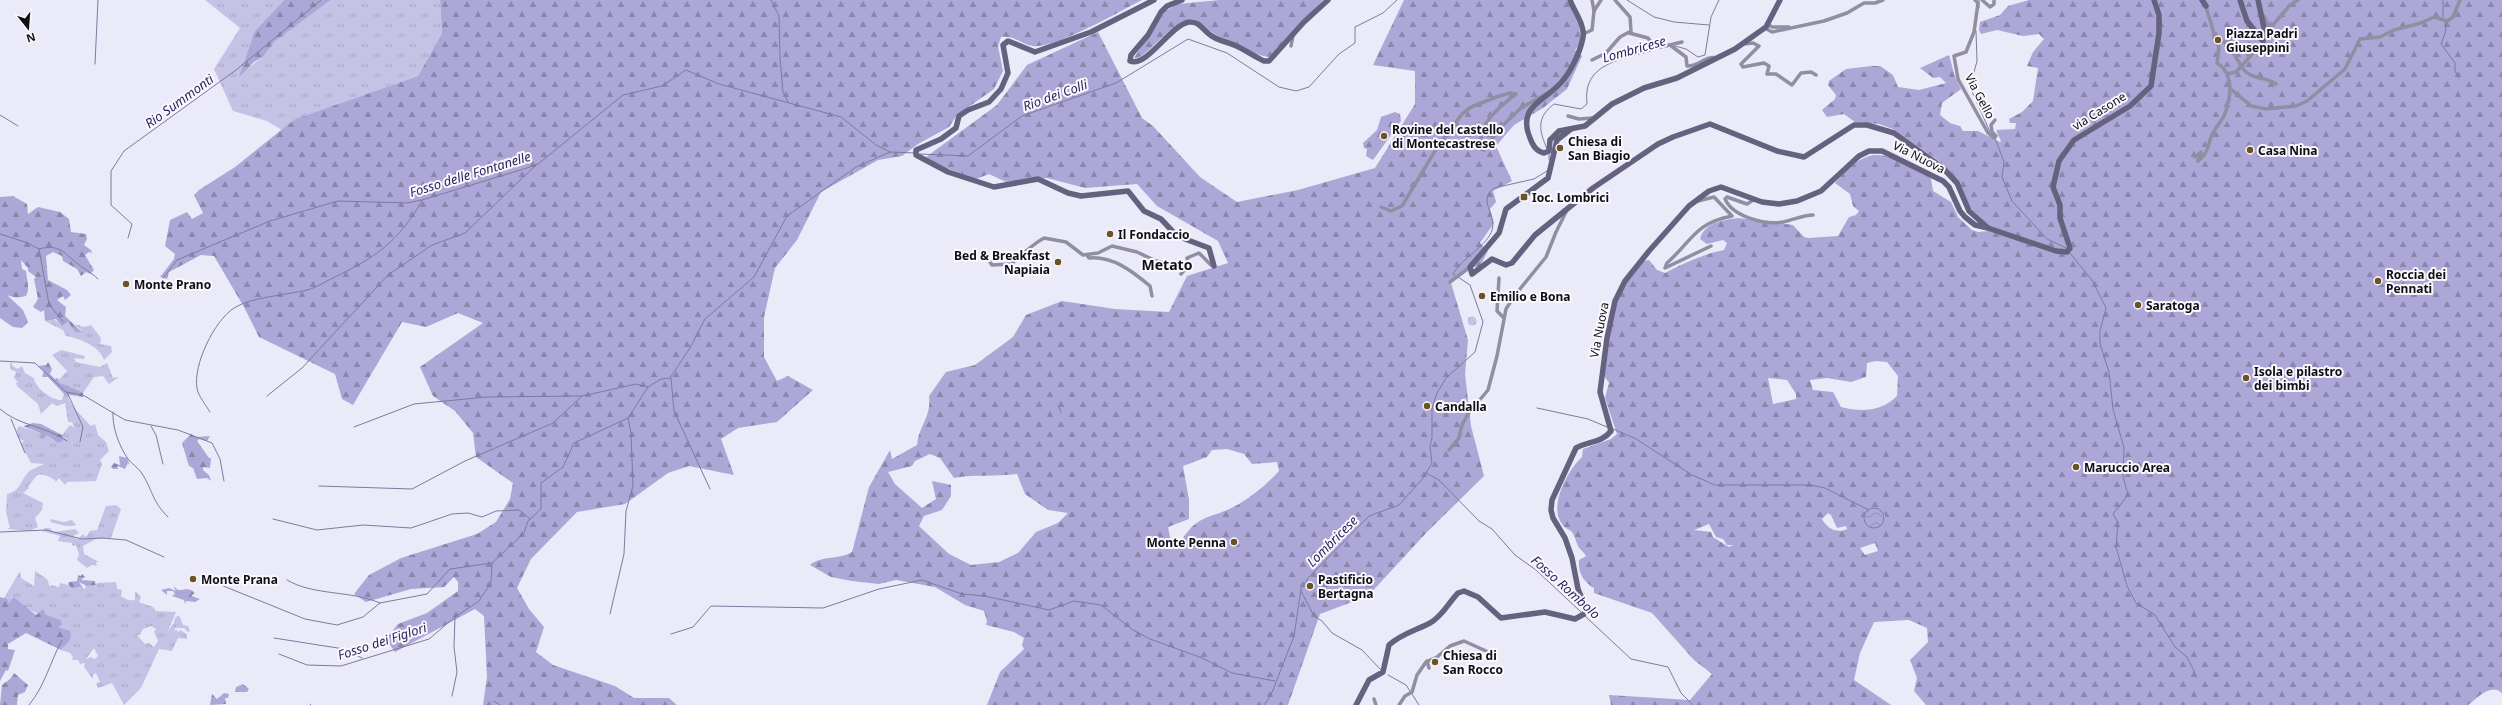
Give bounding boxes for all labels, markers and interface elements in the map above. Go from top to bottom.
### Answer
north arrow [8,8,48,48]
place label: Piazza Padri Giuseppini [2226,25,2298,56]
text: N [25,30,38,47]
water label: Lombricese [1600,31,1668,67]
marker: Piazza Padri Giuseppini [2213,35,2223,45]
water label: Rio Summonti [141,70,218,132]
street label: Via Gello [1961,70,1999,122]
water label: Rio dei Colli [1020,75,1090,115]
street label: via Casone [2069,88,2129,134]
place label: Rovine del castello di Montecastrese [1392,121,1504,152]
marker: Rovine del castello di Montecastrese [1379,131,1389,141]
place label: Chiesa di San Biagio [1568,133,1630,164]
street label: Via Nuova [1890,137,1948,177]
place label: Casa Nina [2258,142,2318,159]
marker: Chiesa di San Biagio [1555,143,1565,153]
marker: Casa Nina [2245,145,2255,155]
water label: Fosso delle Fontanelle [407,147,533,201]
place label: Ioc. Lombrici [1532,189,1609,206]
marker: Ioc. Lombrici [1519,192,1529,202]
place label: Il Fondaccio [1118,226,1190,243]
marker: Il Fondaccio [1105,229,1115,239]
place label: Bed & Breakfast Napiaia [954,247,1050,278]
district label: Metato [1142,255,1193,274]
marker: Bed & Breakfast Napiaia [1053,257,1063,267]
place label: Roccia dei Pennati [2386,266,2446,297]
place label: Monte Prano [134,276,211,293]
marker: Roccia dei Pennati [2373,276,2383,286]
marker: Monte Prano [121,279,131,289]
place label: Emilio e Bona [1490,288,1571,305]
marker: Emilio e Bona [1477,291,1487,301]
place label: Saratoga [2146,297,2200,314]
marker: Saratoga [2133,300,2143,310]
street label: Via Nuova [1585,301,1613,359]
place label: Isola e pilastro dei bimbi [2254,363,2342,394]
marker: Isola e pilastro dei bimbi [2241,373,2251,383]
place label: Candalla [1435,398,1487,415]
marker: Candalla [1422,401,1432,411]
place label: Maruccio Area [2084,459,2170,476]
marker: Maruccio Area [2071,462,2081,472]
water label: Lombricese [1302,511,1362,571]
place label: Monte Penna [1146,534,1226,551]
marker: Monte Penna [1229,537,1239,547]
water label: Fosso Rombolo [1528,551,1604,623]
place label: Monte Prana [201,571,278,588]
place label: Pastificio Bertagna [1318,571,1373,602]
marker: Monte Prana [188,574,198,584]
marker: Pastificio Bertagna [1305,581,1315,591]
water label: Fosso dei Figlori [335,618,429,664]
place label: Chiesa di San Rocco [1443,647,1503,678]
marker: Chiesa di San Rocco [1430,657,1440,667]

